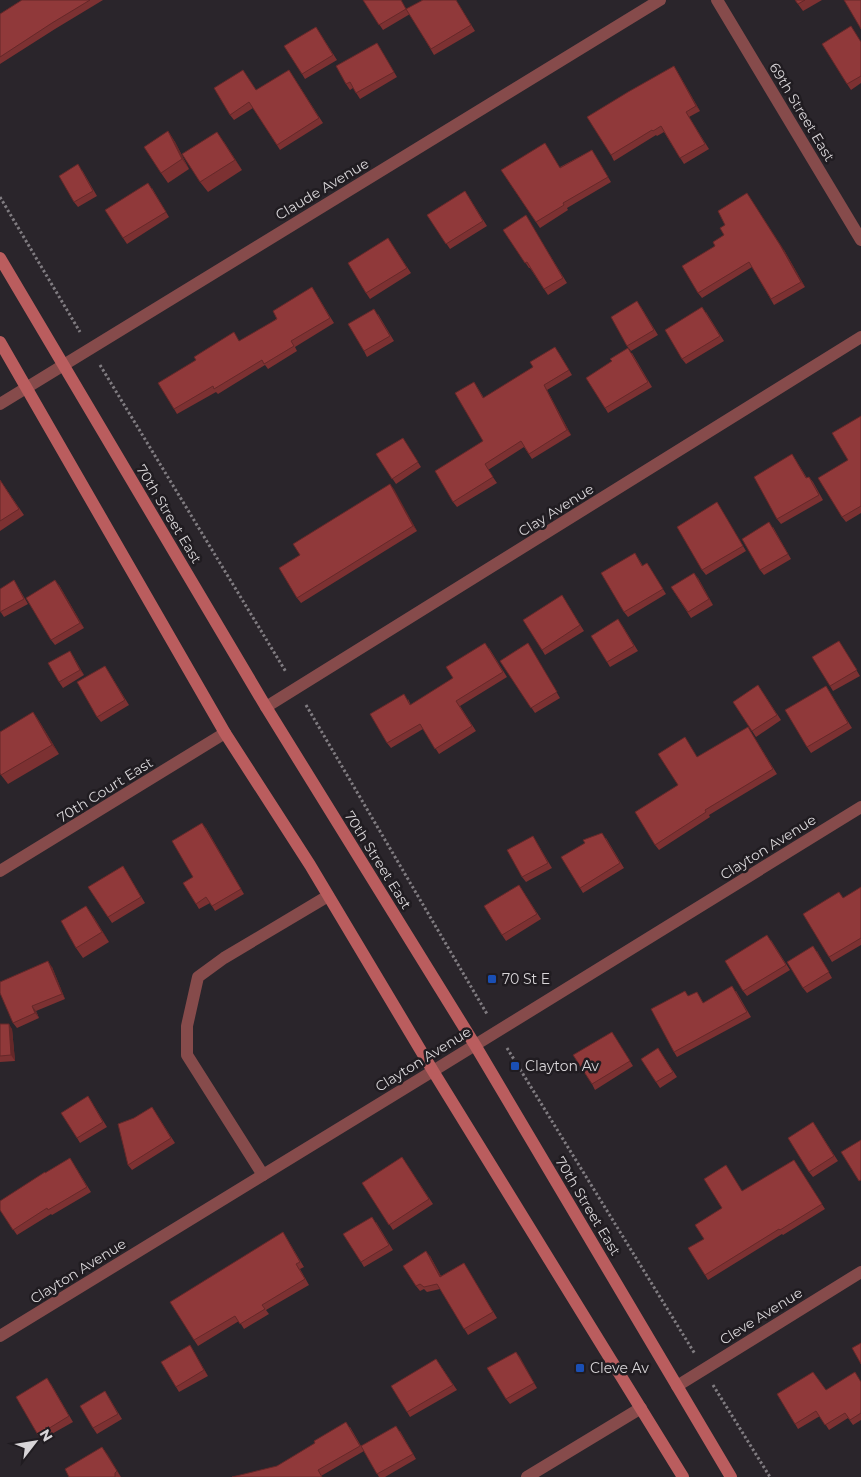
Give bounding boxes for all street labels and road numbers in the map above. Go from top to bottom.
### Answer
street label: 69th Street East [765,59,839,165]
street label: Claude Avenue [272,154,372,224]
street label: 70th Street East [132,461,206,567]
street label: Clay Avenue [515,480,597,540]
street label: 70th Court East [54,753,156,827]
street label: 70th Street East [341,808,416,913]
street label: Clayton Avenue [717,810,819,884]
street label: Clayton Avenue [372,1022,474,1096]
street label: 70th Street East [551,1153,625,1259]
street label: Clayton Avenue [27,1234,129,1308]
street label: Cleve Avenue [716,1283,806,1349]

